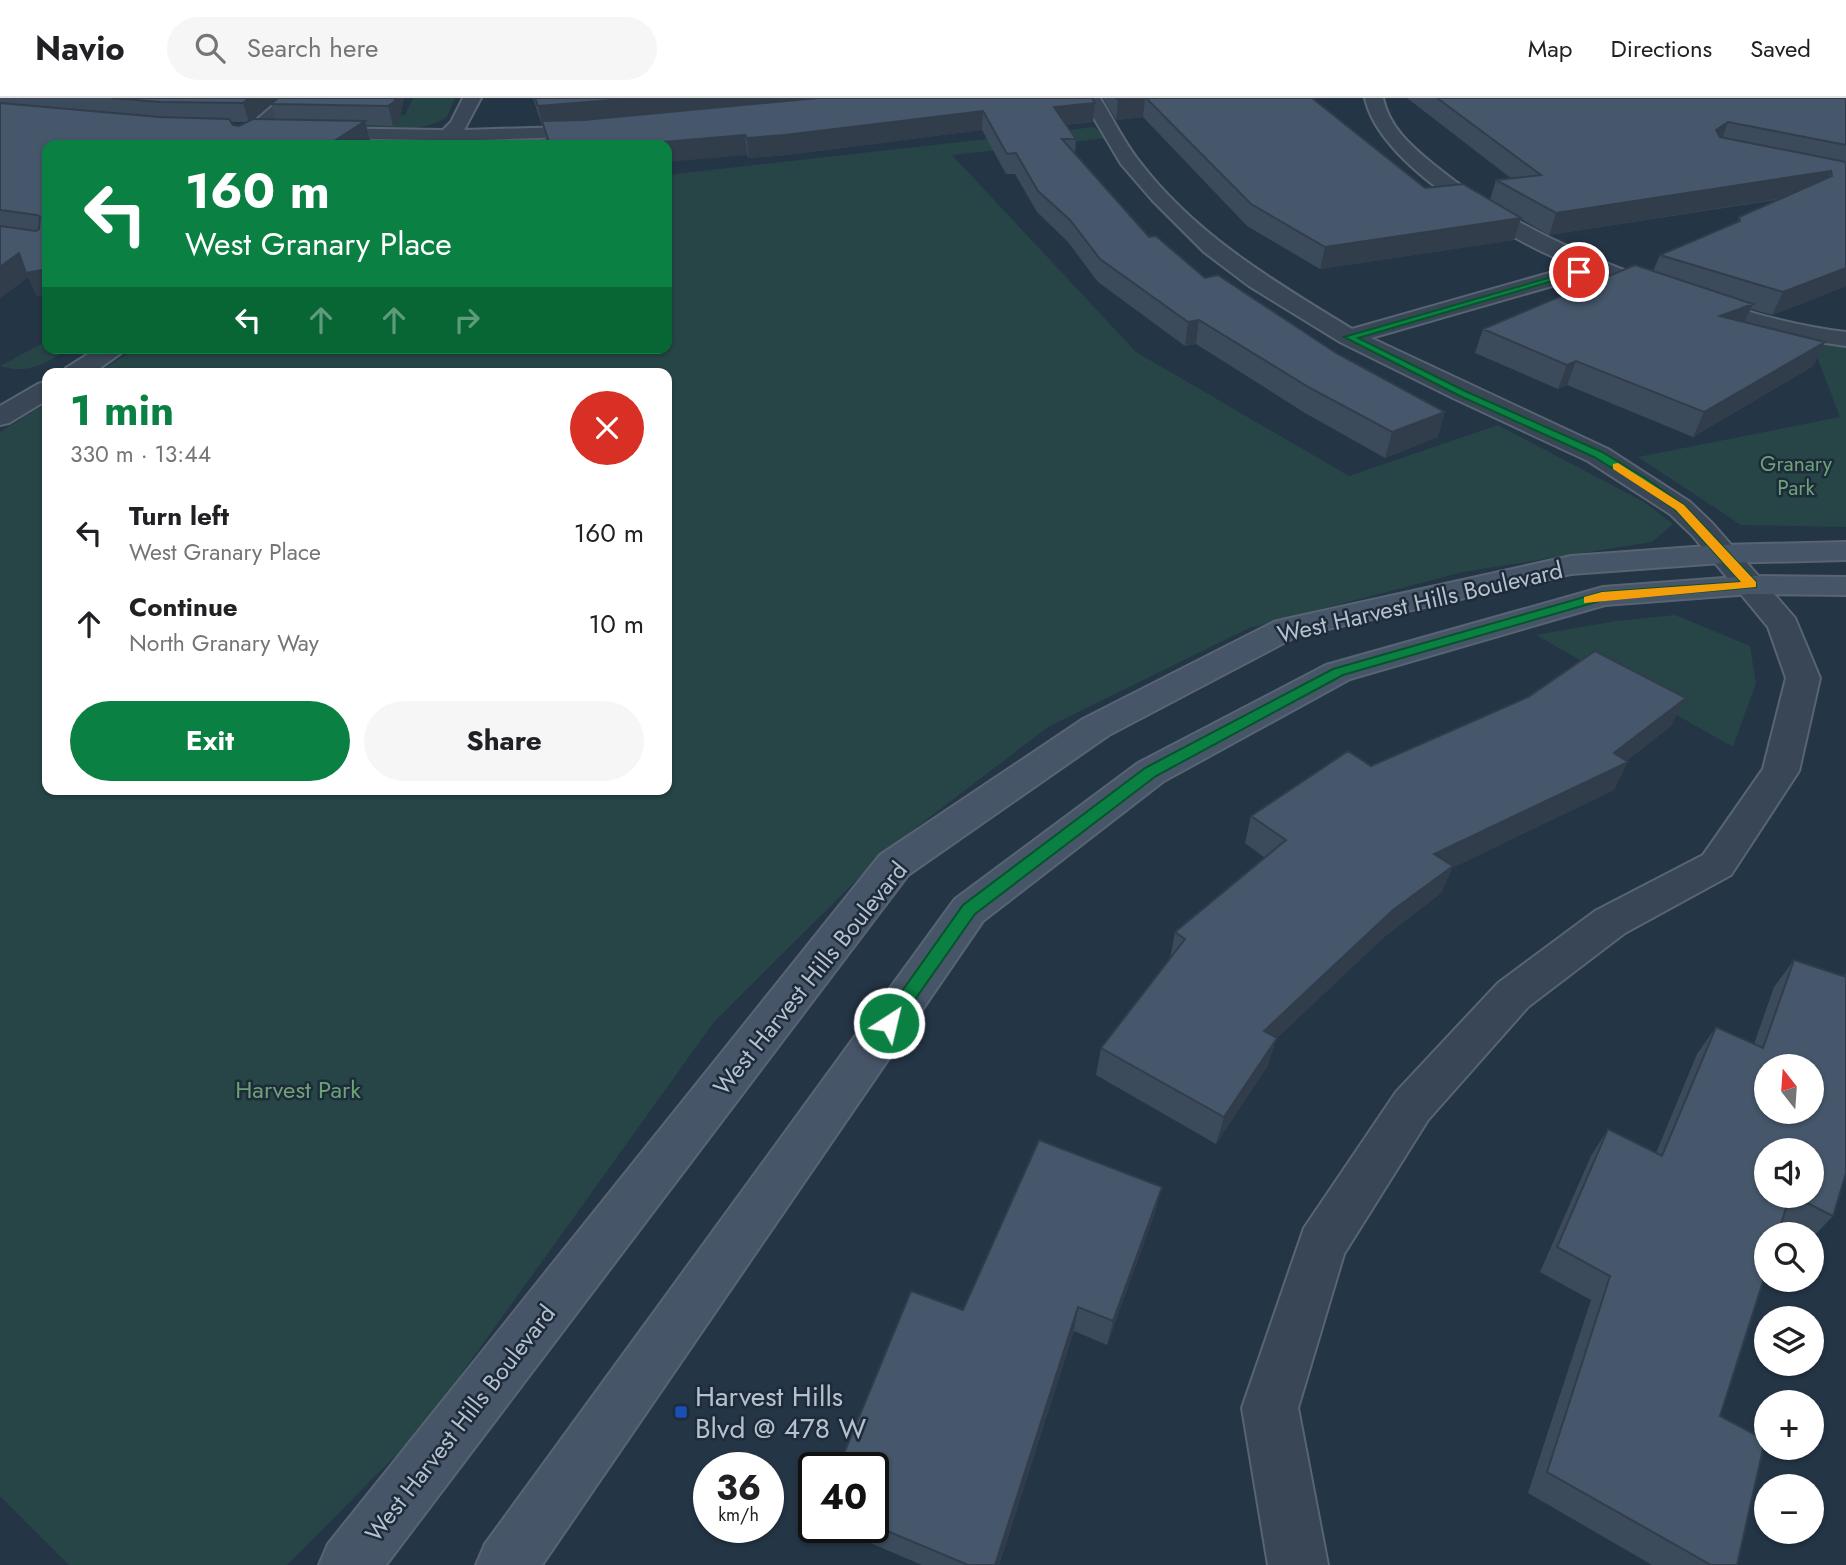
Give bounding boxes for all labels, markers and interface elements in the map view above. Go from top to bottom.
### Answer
search box [167,17,657,80]
text: Navio [35,25,125,72]
icon: search [191,29,229,67]
text: Search here [247,29,378,67]
text: Map [1528,31,1573,66]
text: Directions [1611,31,1712,66]
text: Saved [1750,31,1811,66]
text: 160 m [185,156,330,226]
icon: left [70,168,161,259]
text: West Granary Place [185,221,452,267]
pin [1549,242,1609,302]
icon: arrive [1560,253,1598,291]
icon: left [229,301,267,339]
icon: ahead [302,301,340,339]
icon: ahead [375,301,413,339]
icon: right [448,301,486,339]
text: 1 min [70,380,174,441]
button: close [570,391,644,465]
text: 330 m · 13:44 [70,437,211,471]
park label: Granary Park [1760,449,1833,503]
text: Turn left [129,497,229,535]
icon: left [70,514,108,552]
text: 160 m [574,514,644,552]
text: West Granary Place [129,535,321,569]
street label: West Harvest Hills Boulevard [1274,552,1566,652]
text: Continue [129,588,238,626]
icon: ahead [70,605,108,643]
text: 10 m [589,605,644,643]
text: North Granary Way [129,626,319,660]
button: Exit [70,701,350,781]
button: Share [364,701,644,781]
street label: West Harvest Hills Boulevard [705,854,915,1102]
position arrow [852,986,926,1060]
north arrow [1754,1054,1824,1124]
map controls [1754,1054,1824,1544]
park label: Harvest Park [235,1072,361,1107]
button: sound [1754,1138,1824,1208]
button: search [1754,1222,1824,1292]
street label: West Harvest Hills Boulevard [356,1297,564,1549]
button: layers [1754,1306,1824,1376]
place label: Harvest Hills Blvd @ 478 W [695,1376,866,1449]
button: + [1754,1390,1824,1460]
marker: Harvest Hills Blvd @ 478 W [673,1404,689,1420]
speed limit sign: 40 [798,1452,889,1543]
text: 36 [716,1463,761,1513]
button: − [1754,1474,1824,1544]
text: km/h [718,1502,759,1528]

